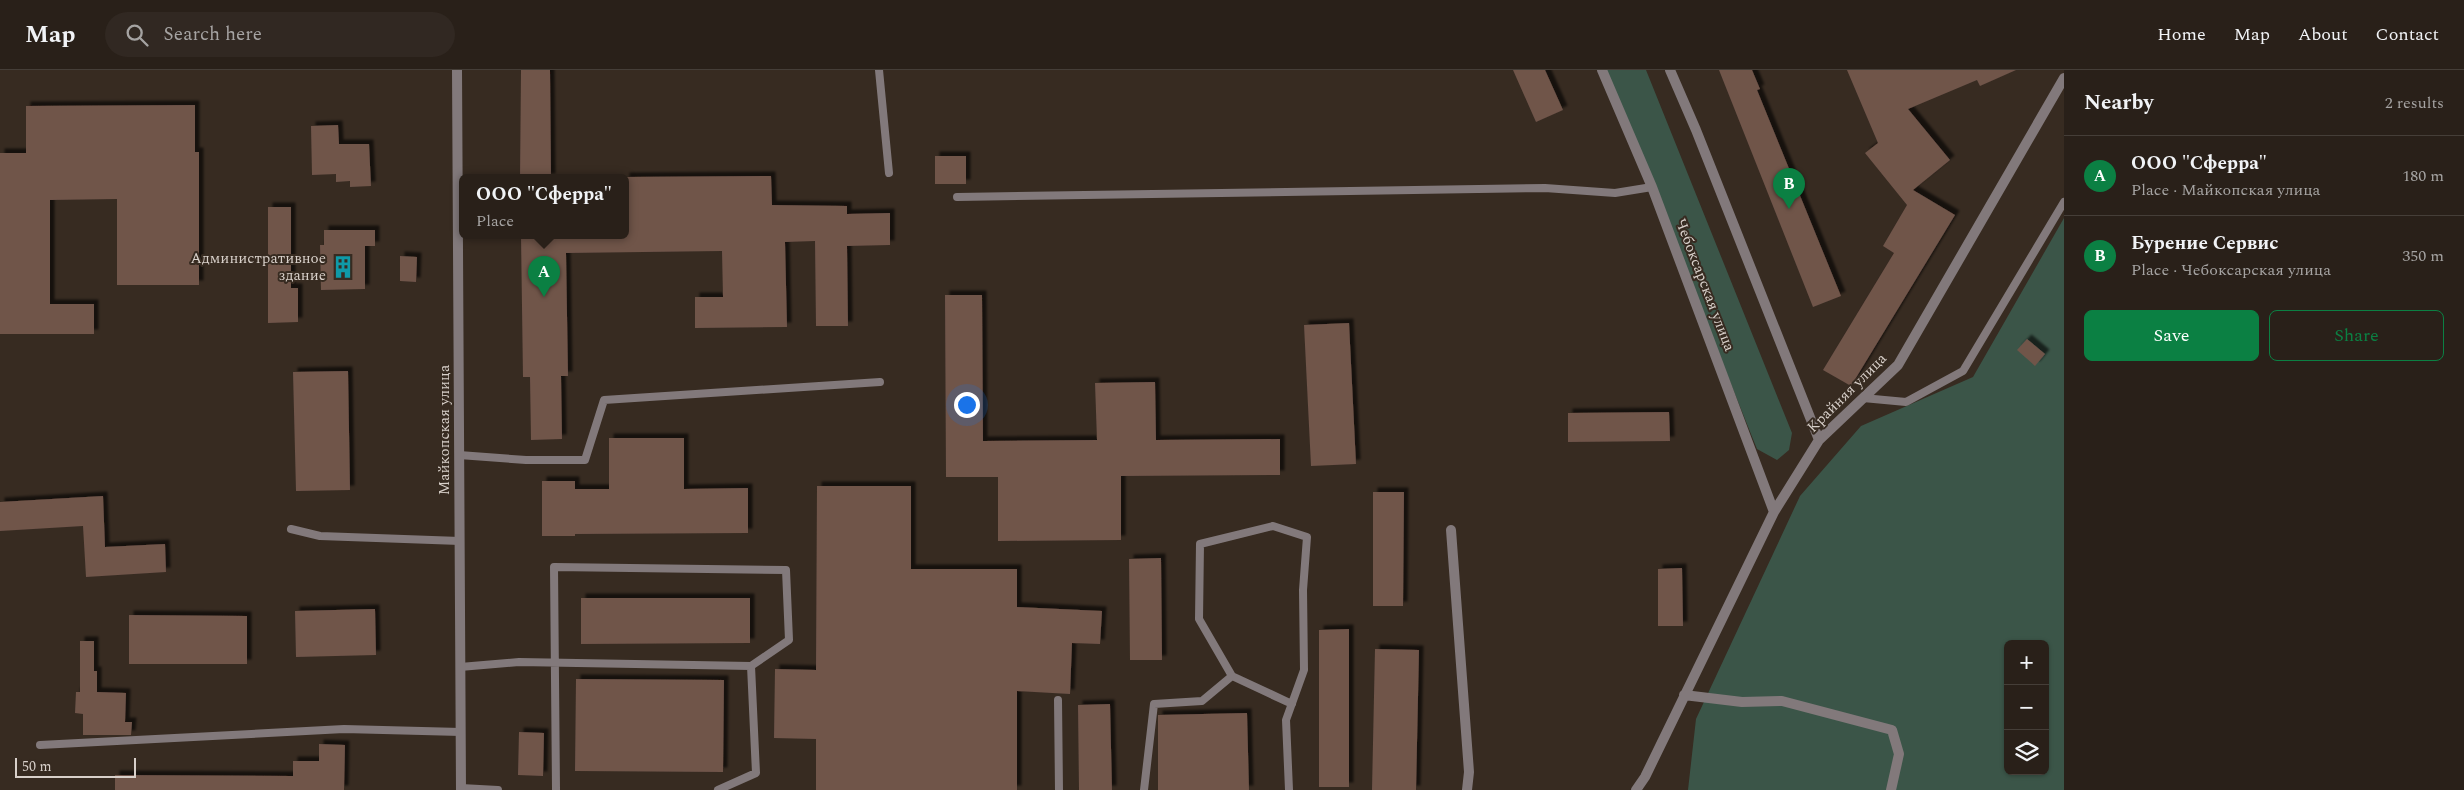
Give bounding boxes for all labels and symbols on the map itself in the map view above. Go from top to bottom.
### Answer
pin: B [1773,168,1805,209]
street label: Чебоксарская улица [1669,215,1741,355]
place label: Административное здание [190,247,326,287]
building icon: Административное здание [330,254,356,280]
pin: A [528,256,560,297]
street label: Крайняя улица [1802,347,1893,438]
street label: Майкопская улица [433,364,456,495]
your location [954,392,980,418]
scale bar [15,755,136,778]

